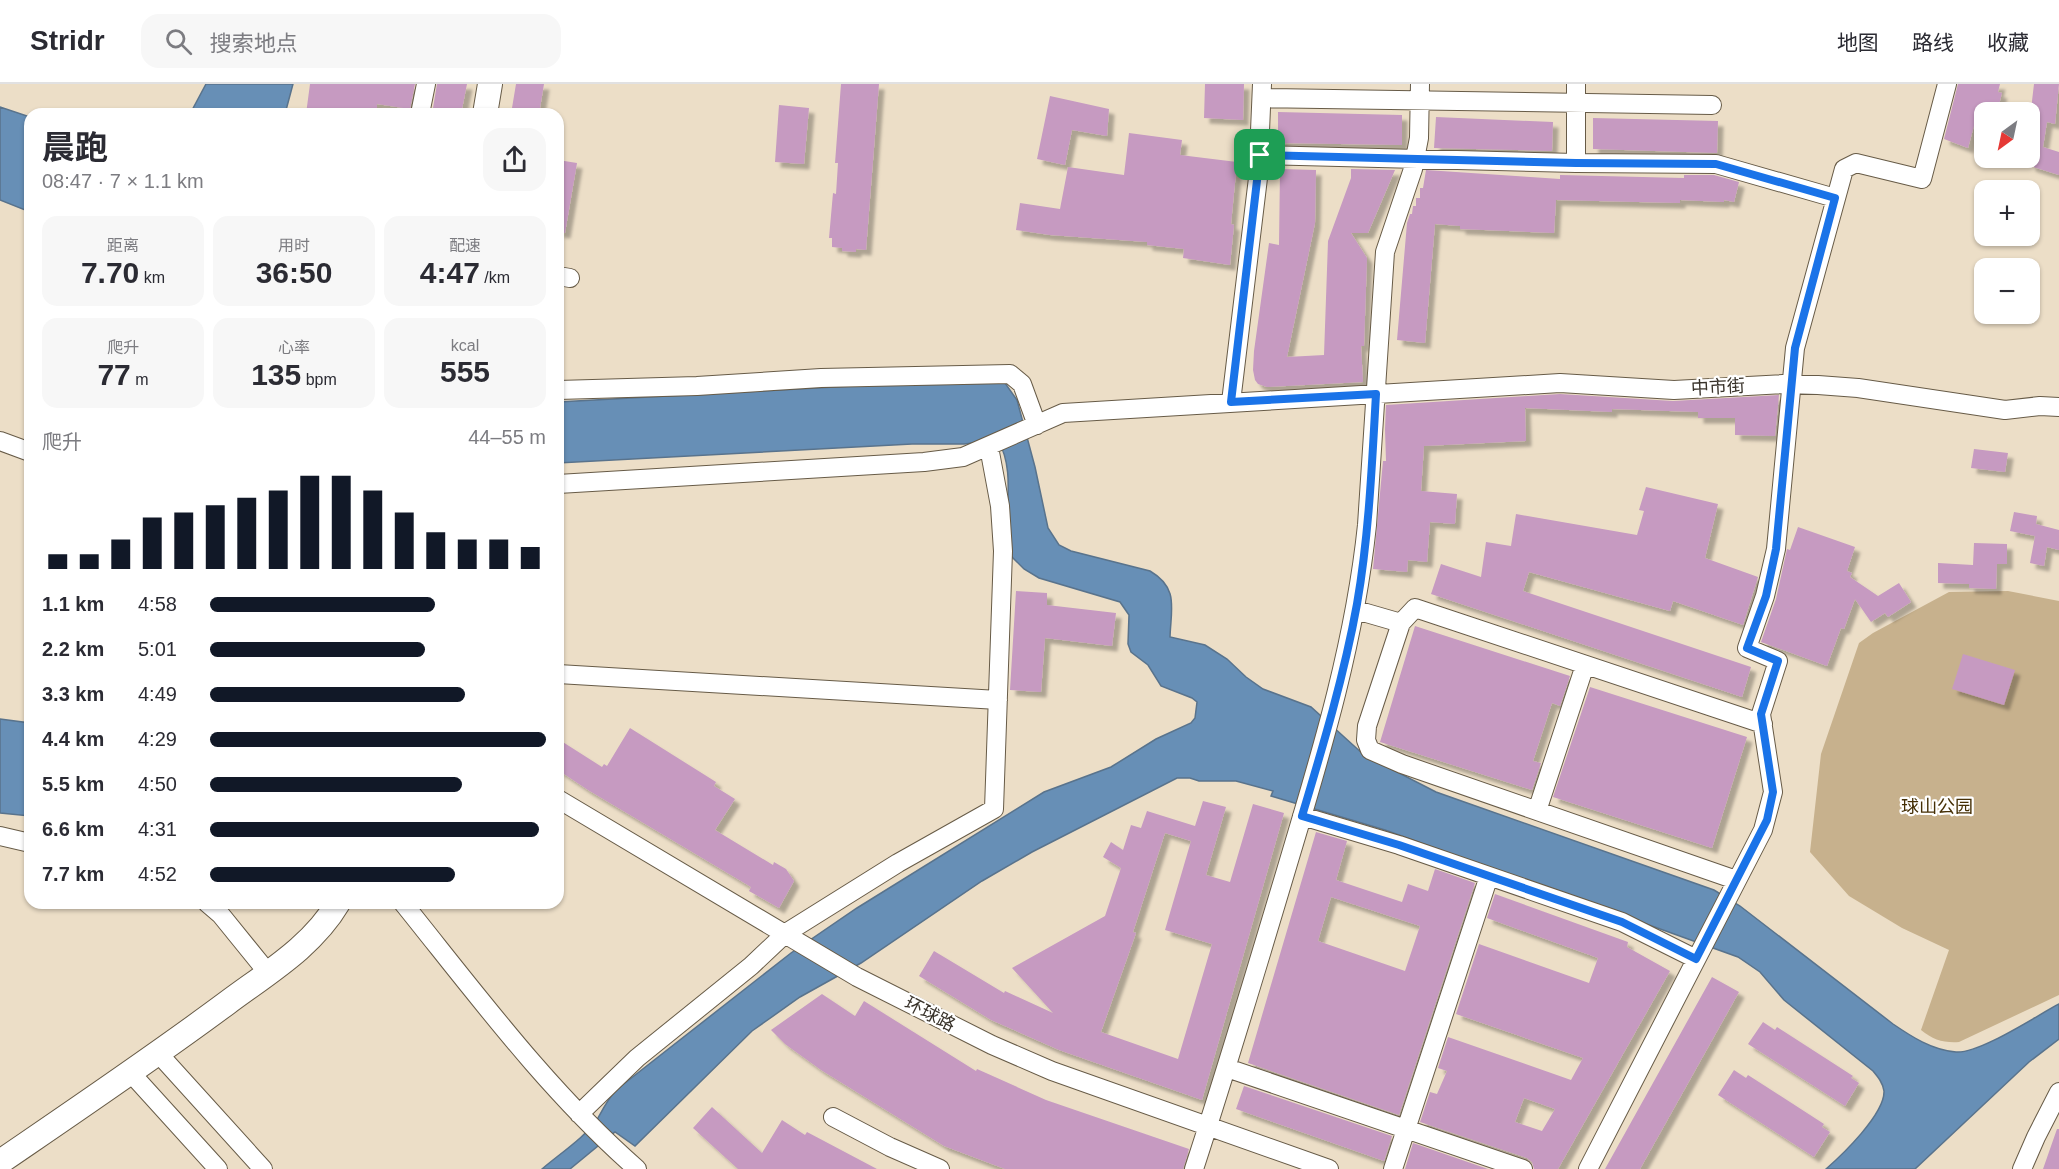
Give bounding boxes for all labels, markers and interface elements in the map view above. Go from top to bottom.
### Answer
search box [141,14,561,68]
text: Stridr [30,25,105,56]
icon: search [162,25,195,58]
text: 搜索地点 [210,31,298,56]
text: 地图 [1837,31,1879,54]
text: 路线 [1912,31,1954,54]
text: 收藏 [1987,31,2029,54]
north arrow [1974,102,2040,168]
map controls [1974,102,2040,324]
button: share [483,128,546,191]
text: 晨跑 [42,129,108,166]
pin [1234,129,1285,180]
icon: arrive [1243,138,1276,171]
text: 08:47 · 7 × 1.1 km [42,170,204,192]
button: + [1974,180,2040,246]
text: 距离 [107,237,139,254]
text: 用时 [278,237,310,254]
text: 配速 [449,237,481,254]
text: 7.70 [81,256,139,289]
text: 36:50 [256,256,332,289]
text: 4:47 [420,256,480,289]
button: − [1974,258,2040,324]
text: km [139,269,165,286]
text: /km [480,269,510,286]
text: kcal [451,337,479,354]
text: 爬升 [107,339,139,356]
text: 心率 [278,339,310,356]
text: 555 [440,355,490,388]
text: 77 [97,358,131,391]
text: 135 [251,358,301,391]
text: m [131,371,149,388]
text: bpm [301,371,337,388]
street label: 中市街 [1691,376,1745,398]
text: 44–55 m [468,426,546,448]
text: 爬升 [42,431,82,453]
text: 1.1 km [42,593,104,615]
text: 4:58 [138,593,177,615]
text: 2.2 km [42,638,104,660]
text: 5:01 [138,638,177,660]
text: 3.3 km [42,683,104,705]
text: 4:49 [138,683,177,705]
text: 4.4 km [42,728,104,750]
text: 4:29 [138,728,177,750]
text: 5.5 km [42,773,104,795]
text: 4:50 [138,773,177,795]
park label: 球山公园 [1901,797,1973,817]
text: 6.6 km [42,818,104,840]
text: 4:31 [138,818,177,840]
text: 7.7 km [42,863,104,885]
text: 4:52 [138,863,177,885]
street label: 环球路 [901,993,959,1035]

